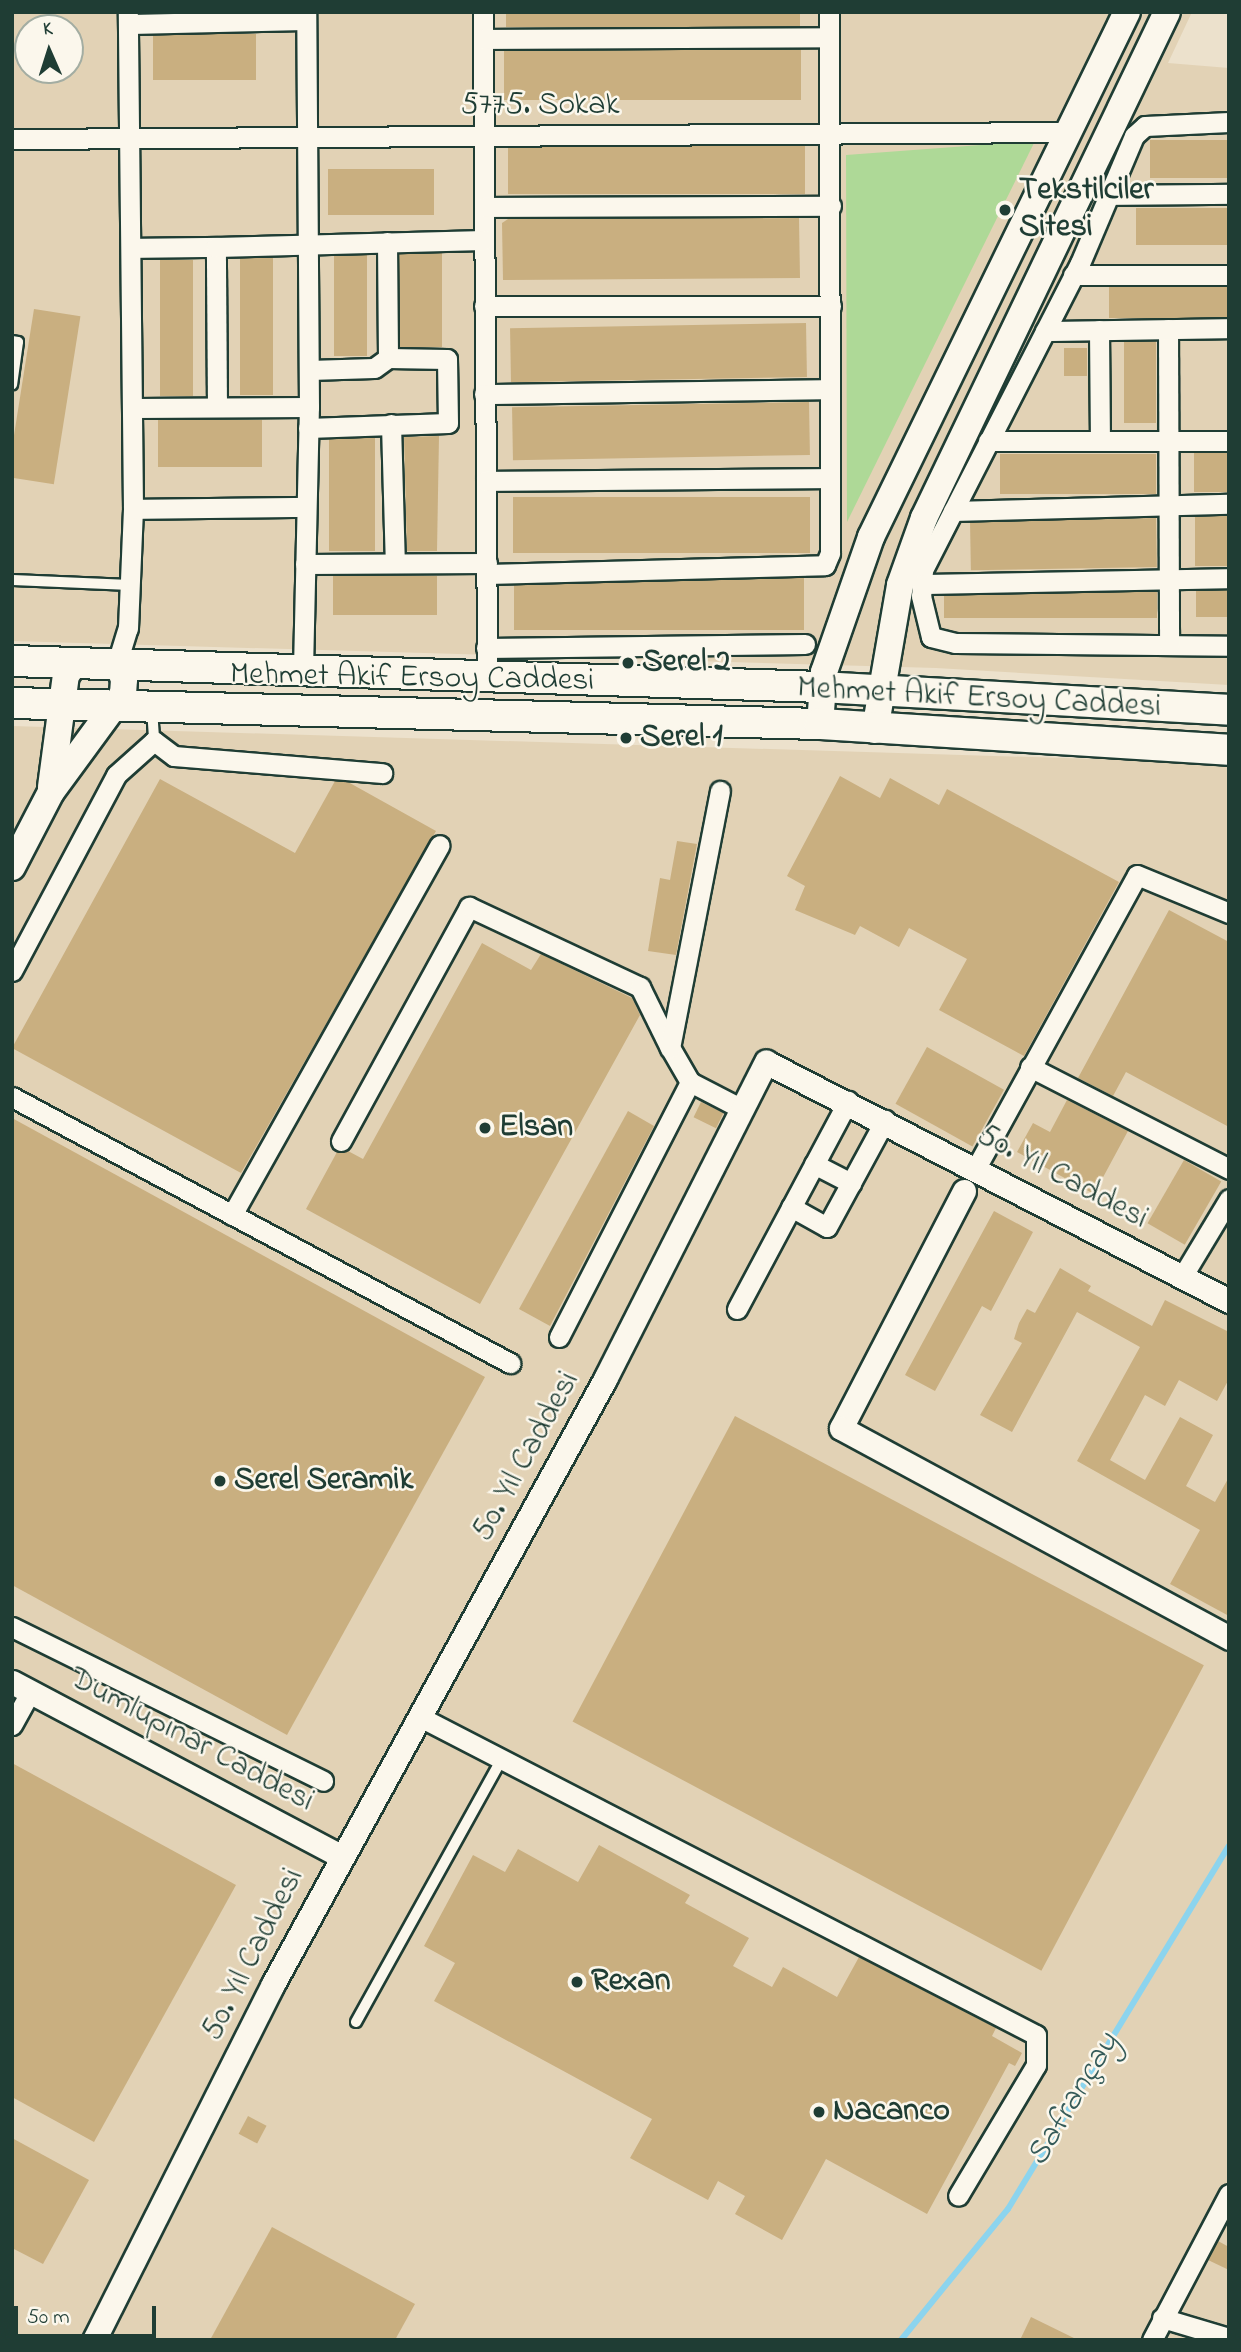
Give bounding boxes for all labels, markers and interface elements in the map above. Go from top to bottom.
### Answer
north arrow [14,14,84,84]
text: K [43,16,53,43]
street label: 5775. Sokak [460,87,620,125]
place label: Tekstilciler Sitesi [1019,173,1153,248]
marker: Tekstilciler Sitesi [997,202,1013,218]
place label: Serel 2 [642,644,730,682]
marker: Serel 2 [620,655,636,671]
street label: Mehmet Akif Ersoy Caddesi [229,657,595,701]
street label: Mehmet Akif Ersoy Caddesi [796,670,1162,728]
place label: Serel 1 [640,719,723,757]
marker: Serel 1 [618,730,634,746]
place label: Elsan [499,1109,573,1147]
street label: 50. Yıl Caddesi [970,1117,1154,1239]
marker: Elsan [477,1120,493,1136]
street label: 50. Yıl Caddesi [465,1366,589,1548]
place label: Serel Seramik [234,1462,413,1500]
marker: Serel Seramik [212,1473,228,1489]
street label: Dumlupınar Caddesi [62,1660,320,1822]
street label: 50. Yıl Caddesi [194,1863,314,2047]
place label: Rexan [591,1963,670,2001]
marker: Rexan [569,1974,585,1990]
water label: Safrançay [1019,2026,1129,2174]
place label: Nacanco [833,2093,950,2131]
marker: Nacanco [811,2104,827,2120]
scale bar [18,2292,159,2336]
text: 50 m [27,2303,70,2333]

